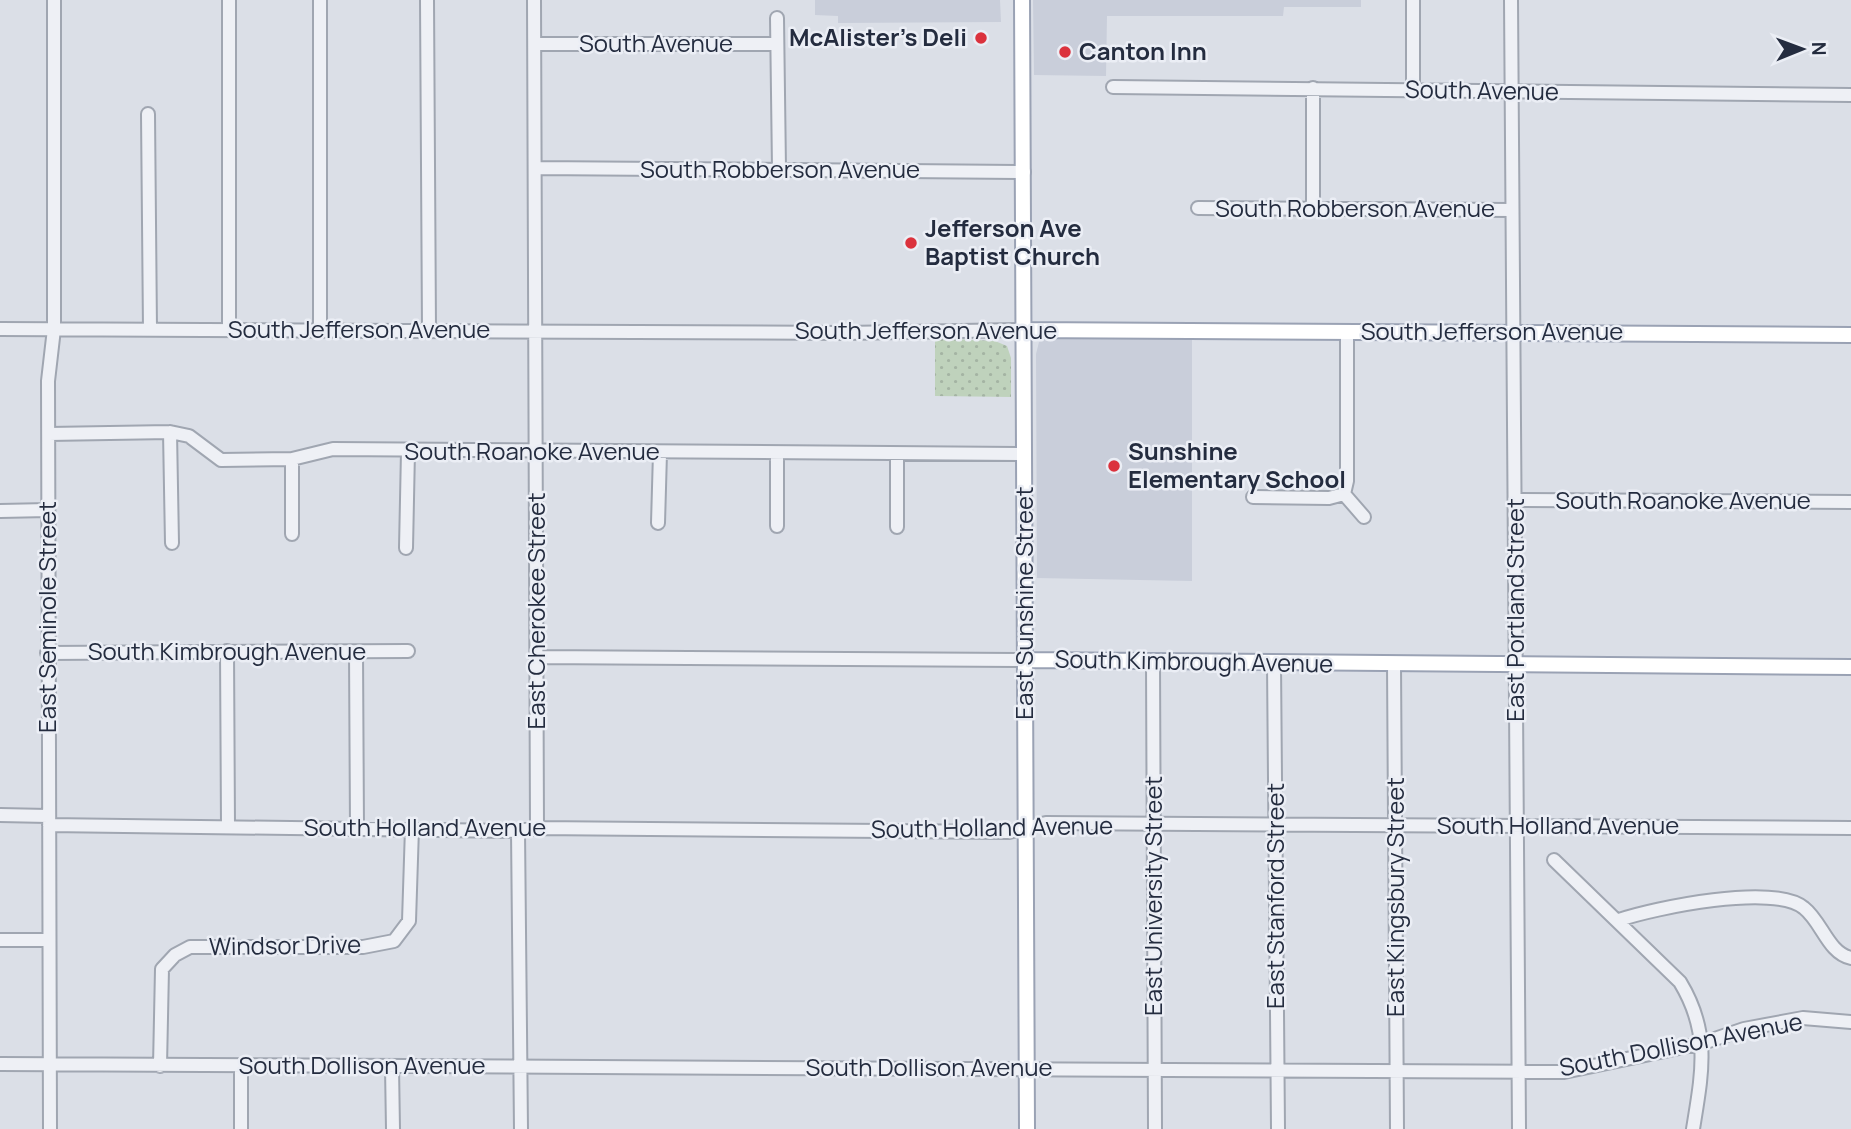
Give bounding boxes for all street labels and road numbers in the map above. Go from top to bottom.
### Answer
street label: South Avenue [579,26,733,59]
street label: South Avenue [1405,72,1559,107]
street label: South Robberson Avenue [640,152,920,185]
street label: South Robberson Avenue [1215,191,1495,224]
street label: South Jefferson Avenue [228,312,490,345]
street label: South Jefferson Avenue [795,313,1057,346]
street label: South Jefferson Avenue [1361,314,1623,347]
street label: South Roanoke Avenue [404,434,660,467]
street label: South Roanoke Avenue [1555,483,1811,516]
street label: East Sunshine Street [1007,486,1040,720]
street label: East Cherokee Street [519,492,552,730]
street label: East Portland Street [1498,498,1531,722]
street label: East Seminole Street [30,501,63,733]
street label: South Kimbrough Avenue [88,634,366,667]
street label: South Kimbrough Avenue [1054,642,1334,679]
street label: East University Street [1136,776,1169,1016]
street label: East Kingsbury Street [1378,777,1411,1017]
street label: East Stanford Street [1258,783,1291,1009]
street label: South Holland Avenue [870,808,1113,845]
street label: South Holland Avenue [1437,808,1679,841]
street label: South Holland Avenue [304,810,546,843]
street label: Windsor Drive [209,927,361,962]
street label: South Dollison Avenue [1556,1004,1805,1083]
street label: South Dollison Avenue [238,1048,486,1081]
street label: South Dollison Avenue [805,1050,1053,1083]

